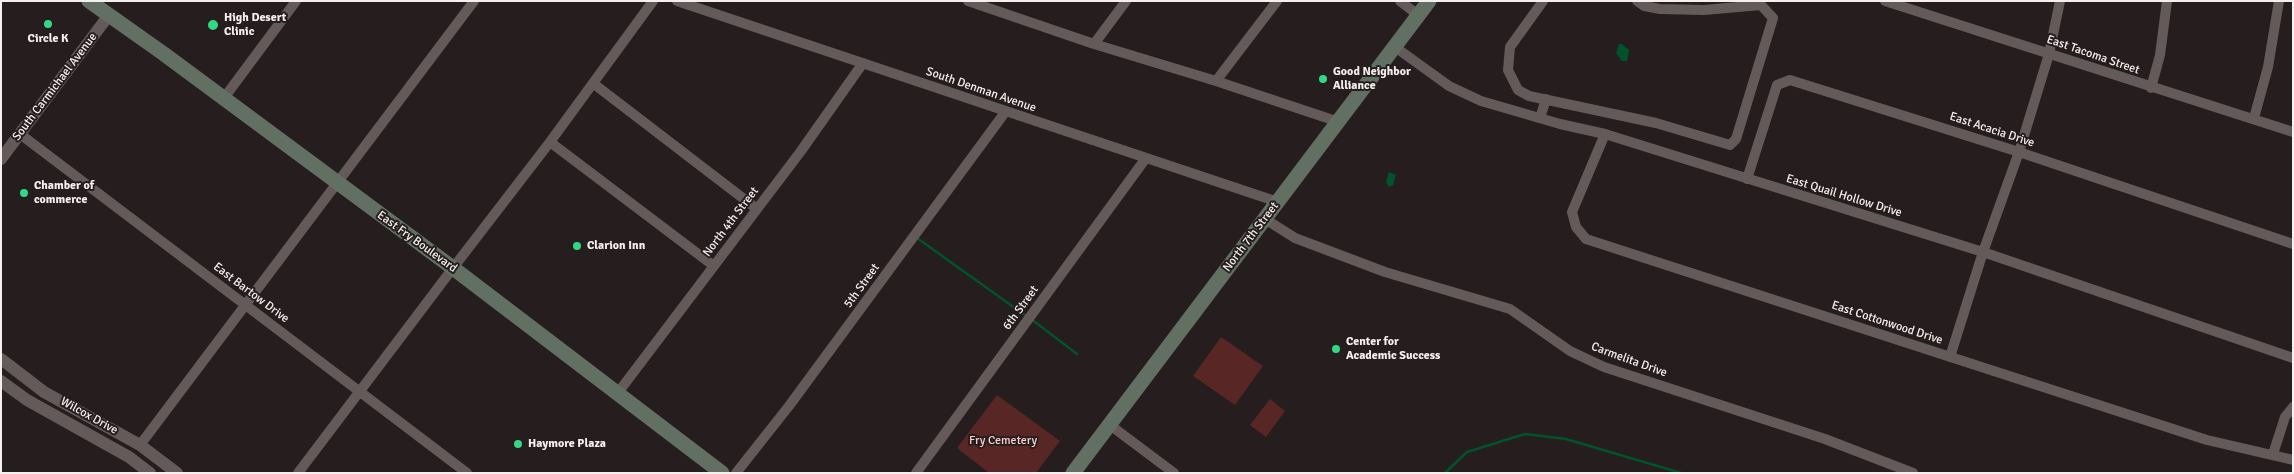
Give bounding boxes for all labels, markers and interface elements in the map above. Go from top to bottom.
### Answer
place label: High Desert Clinic [224,11,286,39]
marker: Circle K [42,18,54,30]
marker: High Desert Clinic [206,18,220,32]
street label: South Carmichael Avenue [10,30,100,144]
place label: Circle K [28,32,68,46]
street label: East Tacoma Street [2045,32,2141,78]
street label: South Denman Avenue [924,64,1038,116]
place label: Good Neighbor Alliance [1333,65,1411,93]
marker: Good Neighbor Alliance [1317,73,1329,85]
street label: East Acacia Drive [1948,109,2036,151]
street label: East Quail Hollow Drive [1784,172,1904,220]
place label: Chamber of commerce [34,179,94,207]
street label: North 4th Street [700,184,762,260]
marker: Chamber of commerce [18,187,30,199]
street label: North 7th Street [1220,199,1282,275]
street label: East Fry Boulevard [374,208,460,276]
place label: Clarion Inn [587,239,645,253]
marker: Clarion Inn [571,240,583,252]
street label: East Bartow Drive [210,260,292,326]
street label: 5th Street [841,261,883,311]
street label: 6th Street [1000,283,1042,333]
street label: East Cottonwood Drive [1830,298,1944,348]
place label: Center for Academic Success [1346,335,1440,363]
street label: Carmelita Drive [1589,340,1669,380]
marker: Center for Academic Success [1330,343,1342,355]
street label: Wilcox Drive [58,394,120,438]
park label: Fry Cemetery [969,434,1037,448]
place label: Haymore Plaza [528,437,606,451]
marker: Haymore Plaza [512,438,524,450]

